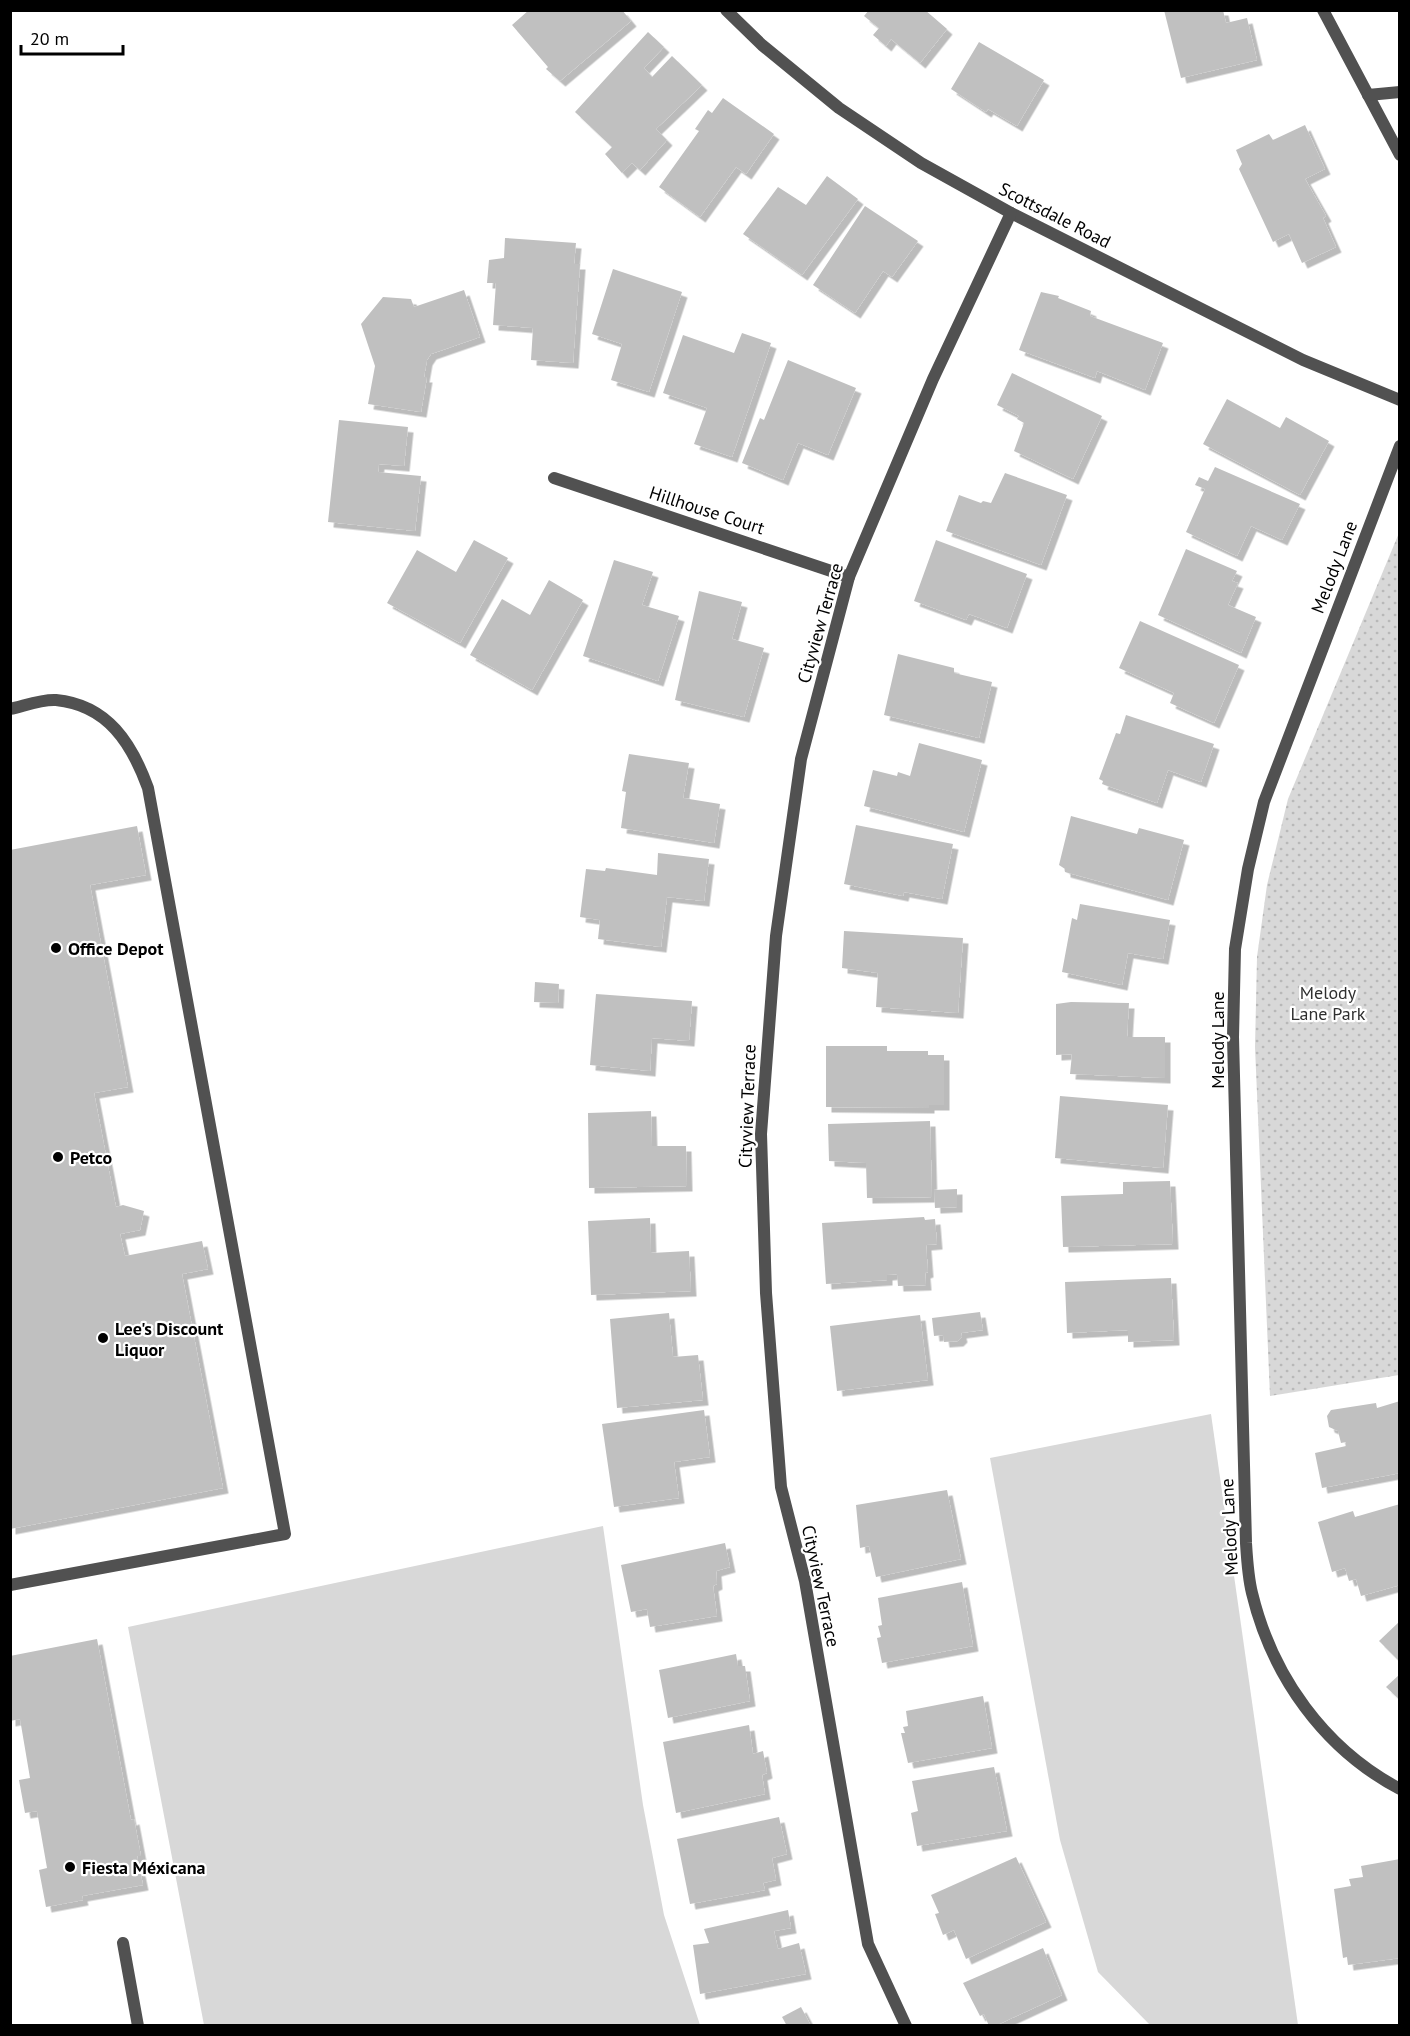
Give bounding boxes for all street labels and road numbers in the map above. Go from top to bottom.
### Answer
street label: Scottsdale Road [995,177,1115,253]
street label: Hillhouse Court [646,481,768,539]
street label: Melody Lane [1306,517,1362,617]
street label: Cityview Terrace [792,560,848,686]
street label: Melody Lane [1206,991,1229,1089]
street label: Cityview Terrace [733,1044,761,1168]
street label: Melody Lane [1215,1478,1243,1576]
street label: Cityview Terrace [797,1523,845,1649]

